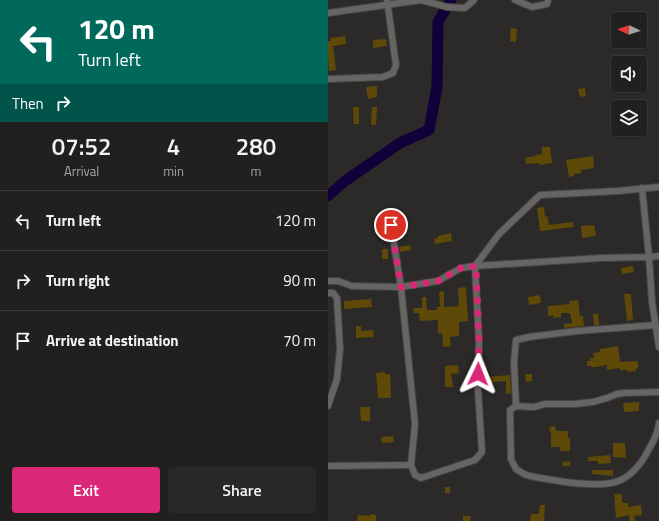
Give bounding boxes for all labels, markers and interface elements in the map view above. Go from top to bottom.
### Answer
text: 120 m [78,7,155,50]
north arrow [611,12,647,48]
map controls [611,12,647,136]
icon: left [12,16,64,68]
text: Turn left [78,46,141,73]
button: sound [611,56,647,92]
text: Then [12,92,44,115]
icon: right [52,92,74,114]
button: layers [611,100,647,136]
text: 07:52 [52,128,111,164]
text: 4 [167,128,180,164]
text: 280 [236,128,276,164]
text: Arrival [64,161,99,181]
text: min [163,161,184,181]
text: m [251,161,261,181]
pin [374,208,408,242]
text: Turn left [46,209,101,232]
text: 120 m [275,209,316,232]
icon: left [12,210,34,232]
icon: arrive [380,214,402,236]
text: Turn right [46,269,110,292]
text: 90 m [283,269,316,292]
icon: right [12,270,34,292]
text: Arrive at destination [46,329,179,352]
text: 70 m [283,329,316,352]
icon: arrive [12,330,34,352]
position arrow [457,353,499,395]
button: Exit [12,467,160,513]
button: Share [168,467,316,513]

